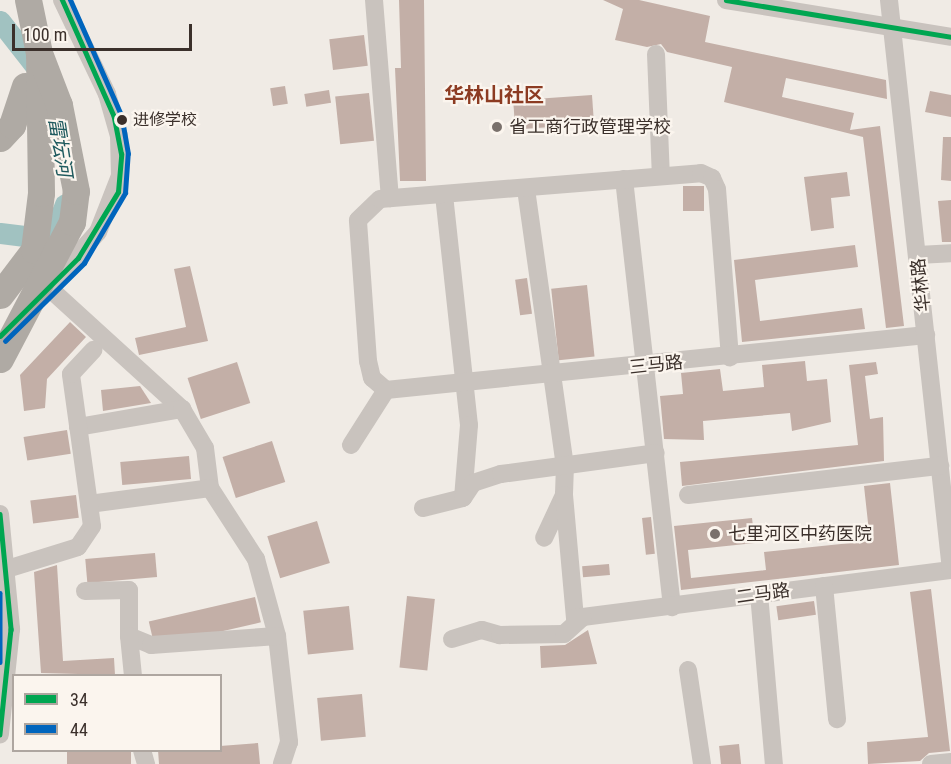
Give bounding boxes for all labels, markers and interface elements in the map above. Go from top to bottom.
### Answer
scale bar [15,12,195,50]
text: 100 m [23,24,67,45]
district label: 华林山社区 [444,83,544,107]
place label: 进修学校 [133,110,197,130]
marker: 进修学校 [116,114,128,126]
water label: 雷坛河 [43,115,77,179]
place label: 省工商行政管理学校 [509,116,671,138]
marker: 省工商行政管理学校 [490,120,504,134]
street label: 华林路 [907,257,935,313]
street label: 三马路 [628,351,684,379]
place label: 七里河区中药医院 [728,523,872,545]
marker: 七里河区中药医院 [706,525,724,543]
street label: 二马路 [735,580,791,608]
legend [12,674,222,752]
text: 34 [70,689,88,710]
text: 44 [70,719,88,740]

